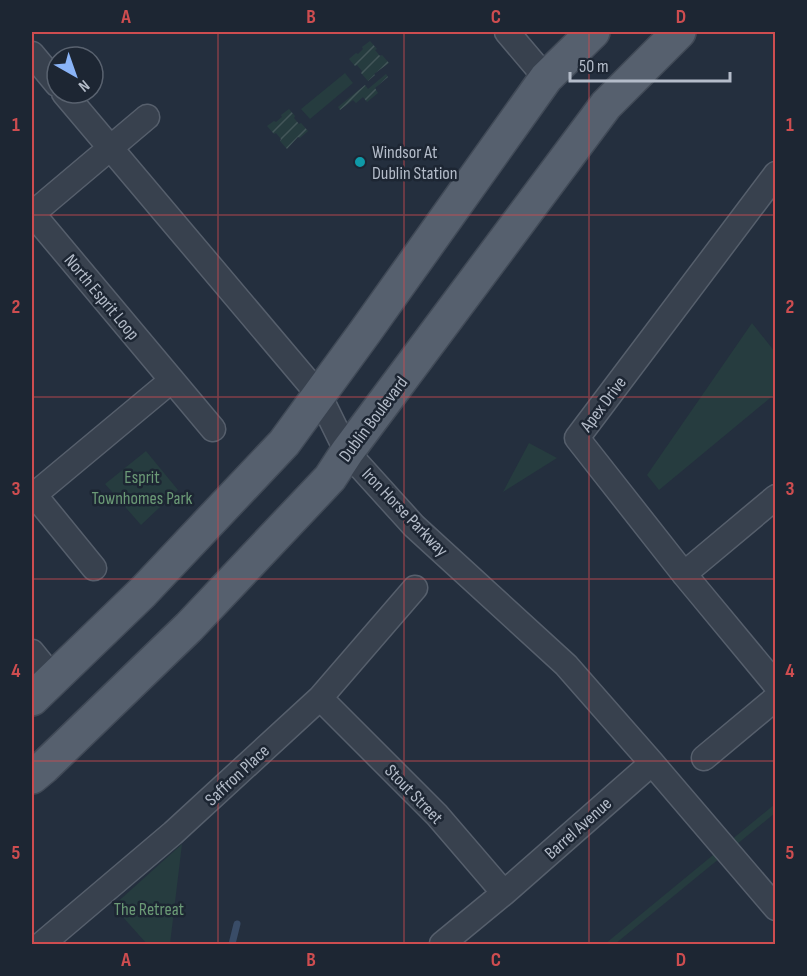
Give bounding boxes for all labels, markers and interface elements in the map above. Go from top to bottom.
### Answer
text: A [120,5,131,29]
text: B [306,5,316,29]
text: C [491,5,501,29]
text: D [676,5,686,29]
north arrow [45,45,105,105]
scale bar [570,45,730,83]
text: 50 m [579,56,609,77]
text: N [74,75,93,95]
text: 1 [12,113,20,137]
text: 1 [786,113,794,137]
place label: Windsor At Dublin Station [372,142,458,184]
marker: Windsor At Dublin Station [353,155,367,169]
street label: North Esprit Loop [60,250,143,344]
text: 2 [12,295,20,319]
text: 2 [786,295,794,319]
street label: Dublin Boulevard [335,373,412,466]
street label: Apex Drive [575,373,631,437]
street label: Iron Horse Parkway [357,464,452,561]
park label: Esprit Townhomes Park [92,467,193,509]
text: 3 [12,477,21,501]
text: 3 [786,477,795,501]
text: 4 [11,659,21,683]
text: 4 [785,659,795,683]
street label: Saffron Place [201,740,274,810]
street label: Stout Street [380,760,447,829]
street label: Barrel Avenue [541,793,616,864]
text: 5 [12,841,21,865]
text: 5 [786,841,795,865]
park label: The Retreat [114,899,185,920]
text: A [120,948,131,972]
text: B [306,948,316,972]
text: C [491,948,501,972]
text: D [676,948,686,972]

